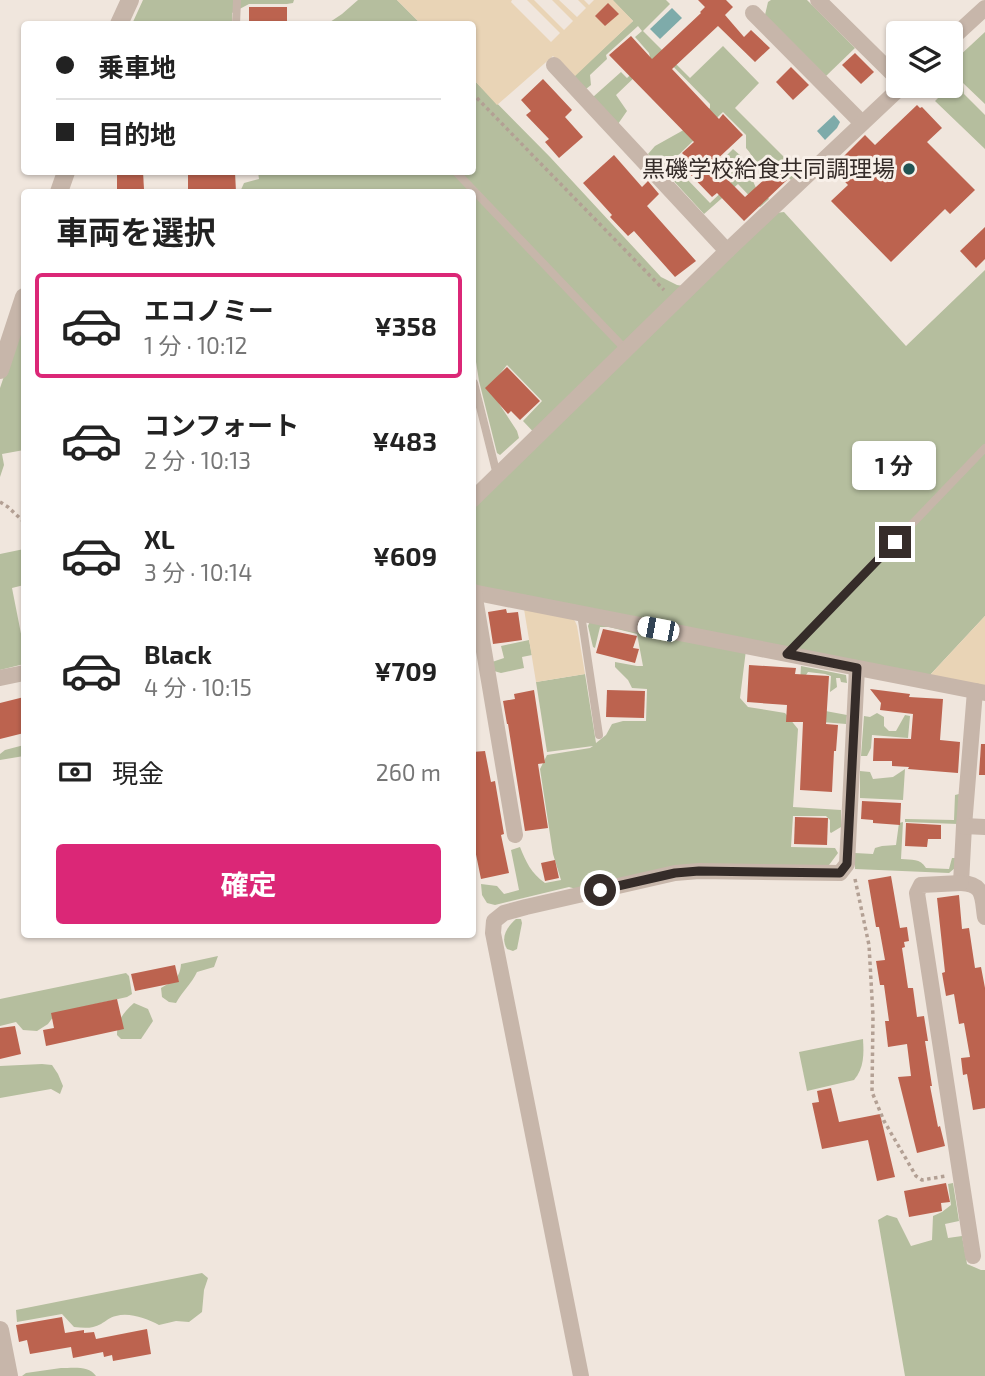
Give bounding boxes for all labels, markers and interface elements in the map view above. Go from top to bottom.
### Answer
map controls [886,21,963,98]
button: layers [886,21,963,98]
text: 乗車地 [98,51,176,82]
text: 目的地 [98,118,176,149]
place label: 黒磯学校給食共同調理場 [642,154,895,182]
marker: 黒磯学校給食共同調理場 [901,161,917,177]
text: 車両を選択 [56,212,216,250]
icon: car [60,294,123,357]
text: エコノミー [144,294,274,325]
text: ¥358 [374,310,437,341]
text: 1 分 · 10:12 [144,331,248,359]
icon: car [60,409,123,472]
text: コンフォート [144,409,299,440]
text: ¥483 [372,425,437,456]
callout: 1 分 [853,440,937,490]
text: 2 分 · 10:13 [144,446,251,474]
text: 1 分 [875,451,913,479]
text: XL [144,523,175,554]
icon: car [60,524,123,587]
route end [879,526,911,558]
text: ¥609 [373,540,437,571]
text: 3 分 · 10:14 [144,558,252,586]
car [636,615,681,643]
text: Black [144,638,212,669]
icon: car [60,639,123,702]
text: ¥709 [374,655,437,686]
text: 4 分 · 10:15 [144,673,252,701]
icon: cash [56,753,94,791]
text: 現金 [112,757,164,788]
text: 260 m [376,758,441,786]
button: 確定 [56,844,441,924]
route start [584,874,616,906]

